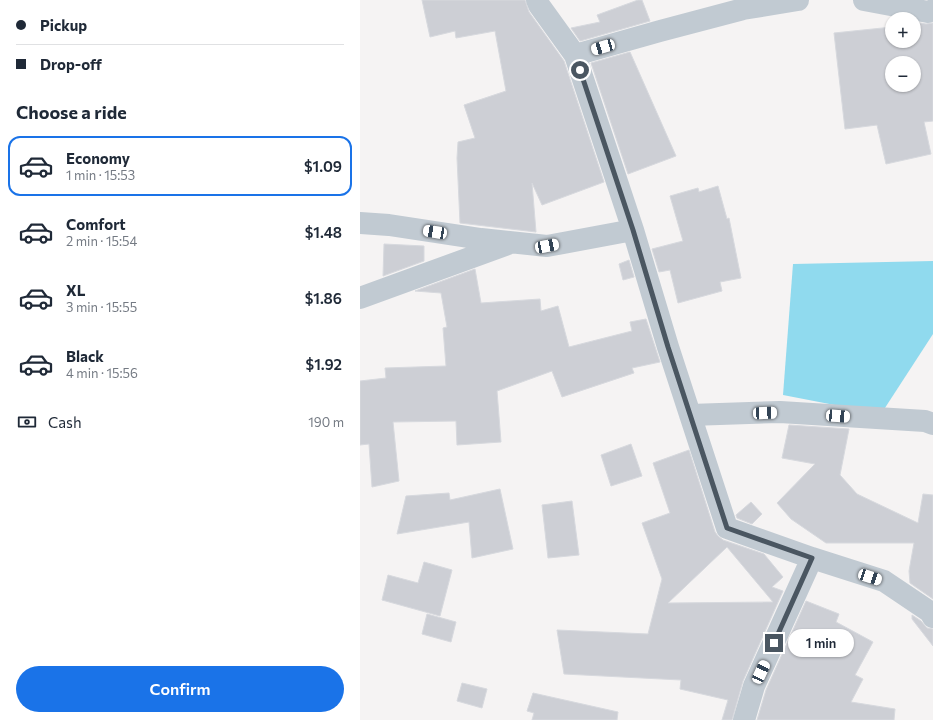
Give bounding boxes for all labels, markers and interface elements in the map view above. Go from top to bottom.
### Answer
map controls [885,12,921,92]
button: + [885,12,921,48]
text: Pickup [40,16,87,34]
car [590,38,616,56]
text: Drop-off [40,55,102,73]
button: − [885,56,921,92]
route start [571,61,589,79]
text: Choose a ride [16,101,127,123]
icon: car [18,148,54,184]
text: Economy [66,149,130,167]
text: $1.09 [304,157,342,175]
text: 1 min · 15:53 [66,167,135,183]
icon: car [18,214,54,250]
text: Comfort [66,215,126,233]
text: $1.48 [305,223,342,241]
car [422,224,448,240]
text: 2 min · 15:54 [66,233,137,249]
car [534,238,560,254]
icon: car [18,280,54,316]
text: XL [66,281,85,299]
text: $1.86 [305,289,342,307]
text: 3 min · 15:55 [66,299,137,315]
icon: car [18,346,54,382]
text: Black [66,347,104,365]
text: $1.92 [306,355,342,373]
text: 4 min · 15:56 [66,365,138,381]
car [753,407,777,419]
car [826,409,850,423]
icon: cash [16,411,38,433]
text: Cash [48,413,82,431]
text: 190 m [308,414,344,430]
car [857,568,883,586]
callout: 1 min [788,629,854,657]
route end [765,634,783,652]
text: 1 min [806,635,836,651]
car [750,659,772,685]
button: Confirm [16,666,344,712]

